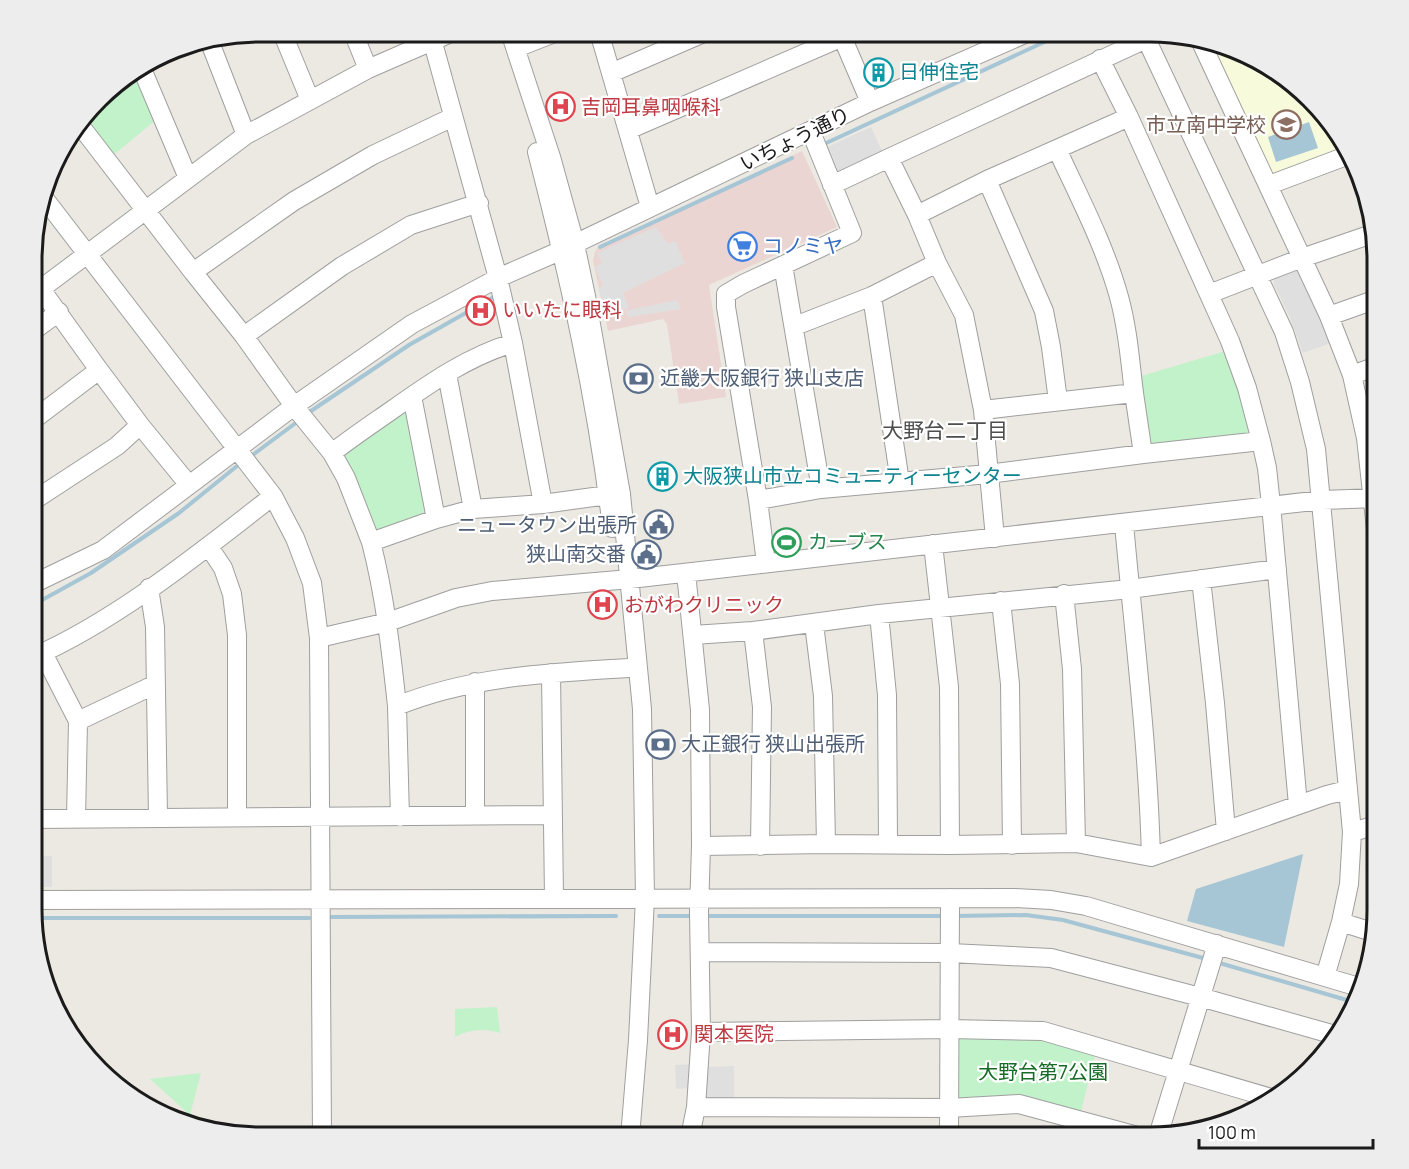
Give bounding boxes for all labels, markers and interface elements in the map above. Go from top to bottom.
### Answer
building icon: 日伸住宅 [862,56,894,88]
place label: 日伸住宅 [899,58,979,85]
hospital icon: 吉岡耳鼻咽喉科 [544,91,576,123]
place label: 吉岡耳鼻咽喉科 [581,93,721,120]
street label: いちょう通り [735,100,855,177]
school or university icon: 市立南中学校 [1271,109,1303,141]
place label: 市立南中学校 [1146,111,1266,138]
supermarket icon: コノミヤ [726,230,758,262]
place label: コノミヤ [763,232,843,259]
hospital icon: いいたに眼科 [465,294,497,326]
place label: いいたに眼科 [502,296,622,323]
bank icon: 近畿大阪銀行 狭山支店 [623,362,655,394]
place label: 近畿大阪銀行 狭山支店 [660,364,864,391]
district label: 大野台二丁目 [882,416,1008,444]
building icon: 大阪狭山市立コミュニティーセンター [646,460,678,492]
place label: 大阪狭山市立コミュニティーセンター [683,462,1022,489]
public building icon: ニュータウン出張所 [642,509,674,541]
place label: ニュータウン出張所 [457,511,637,538]
sports icon: カーブス [771,526,803,558]
place label: カーブス [808,528,887,555]
public building icon: 狭山南交番 [631,538,663,570]
place label: 狭山南交番 [526,540,626,567]
hospital icon: おがわクリニック [587,589,619,621]
place label: おがわクリニック [624,591,784,618]
bank icon: 大正銀行 狭山出張所 [644,728,676,760]
place label: 大正銀行 狭山出張所 [681,730,865,757]
hospital icon: 関本医院 [657,1018,689,1050]
place label: 関本医院 [694,1020,774,1047]
park label: 大野台第7公園 [978,1058,1108,1085]
scale bar [1199,1112,1373,1150]
text: 100 m [1208,1120,1256,1144]

